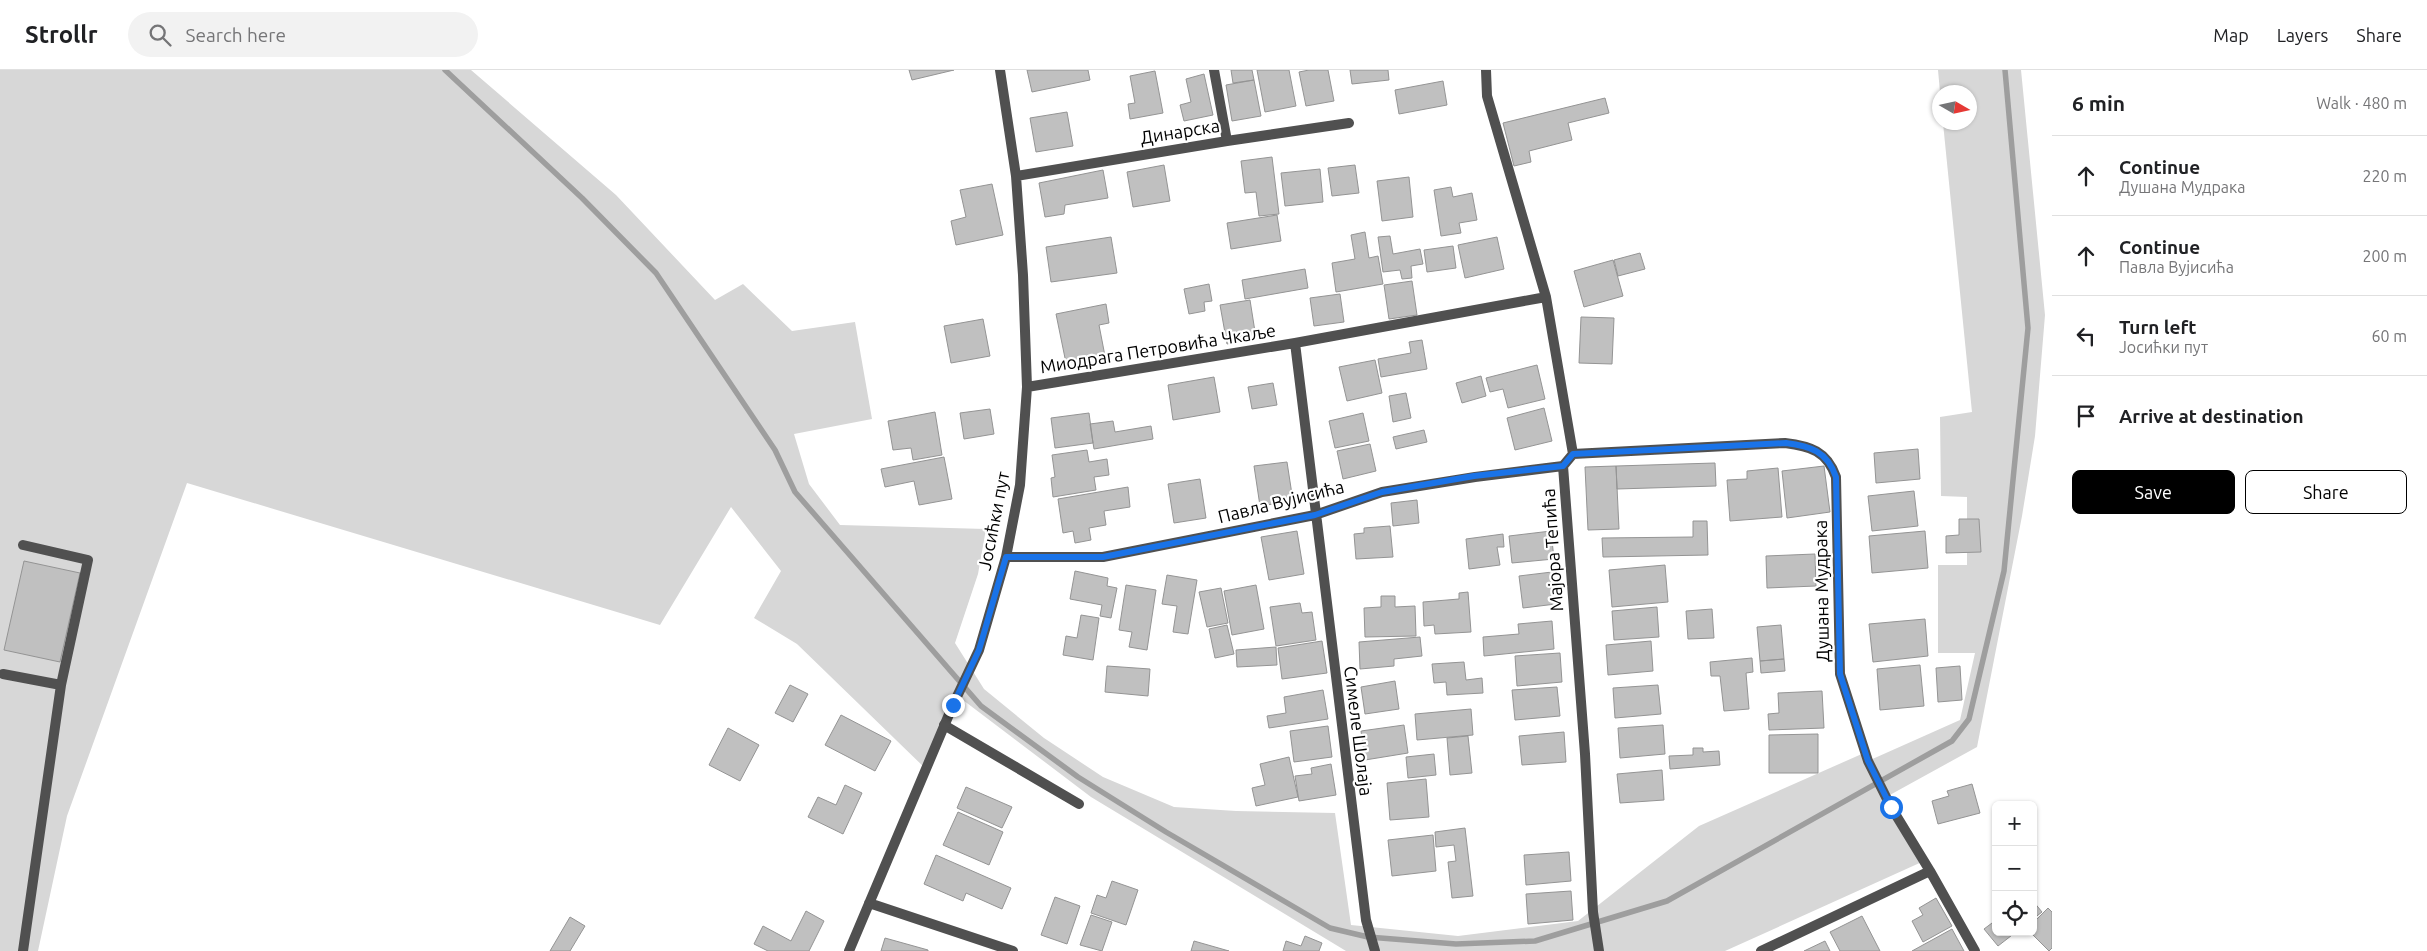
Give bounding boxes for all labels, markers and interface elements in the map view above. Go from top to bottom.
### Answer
search box [128,12,478,57]
text: Strollr [25,21,98,48]
icon: search [146,21,174,49]
text: Search here [186,24,286,46]
text: Map [2213,25,2249,45]
text: Layers [2277,25,2328,45]
text: Share [2356,25,2402,45]
north arrow [1932,85,1977,130]
text: 6 min [2072,91,2125,115]
text: Walk · 480 m [2316,94,2407,112]
street label: Динарска [1139,115,1221,147]
text: Continue [2119,156,2200,178]
icon: ahead [2072,162,2100,190]
text: 220 m [2362,167,2407,185]
text: Душана Мудрака [2119,178,2246,196]
text: Continue [2119,236,2200,258]
icon: ahead [2072,242,2100,270]
text: 200 m [2362,247,2407,265]
text: Павла Вујисића [2119,258,2234,276]
text: Turn left [2119,316,2197,338]
street label: Миодрага Петровића Чкаље [1039,319,1277,377]
icon: left [2072,322,2100,350]
text: 60 m [2371,327,2407,345]
text: Јосићки пут [2119,338,2208,356]
icon: arrive [2072,402,2100,430]
text: Arrive at destination [2119,405,2304,427]
street label: Јосићки пут [974,470,1012,572]
button: Save [2072,470,2235,514]
button: Share [2245,470,2407,514]
street label: Павла Вујисића [1216,476,1346,526]
street label: Мајора Тепића [1538,488,1566,612]
street label: Душана Мудрака [1810,520,1832,662]
street label: Симеле Шолаја [1341,665,1377,797]
route end [942,694,965,717]
route start [1880,796,1903,819]
map controls [1992,801,2037,936]
button: + [1992,801,2037,846]
button: − [1992,846,2037,891]
button: locate [1992,891,2037,936]

